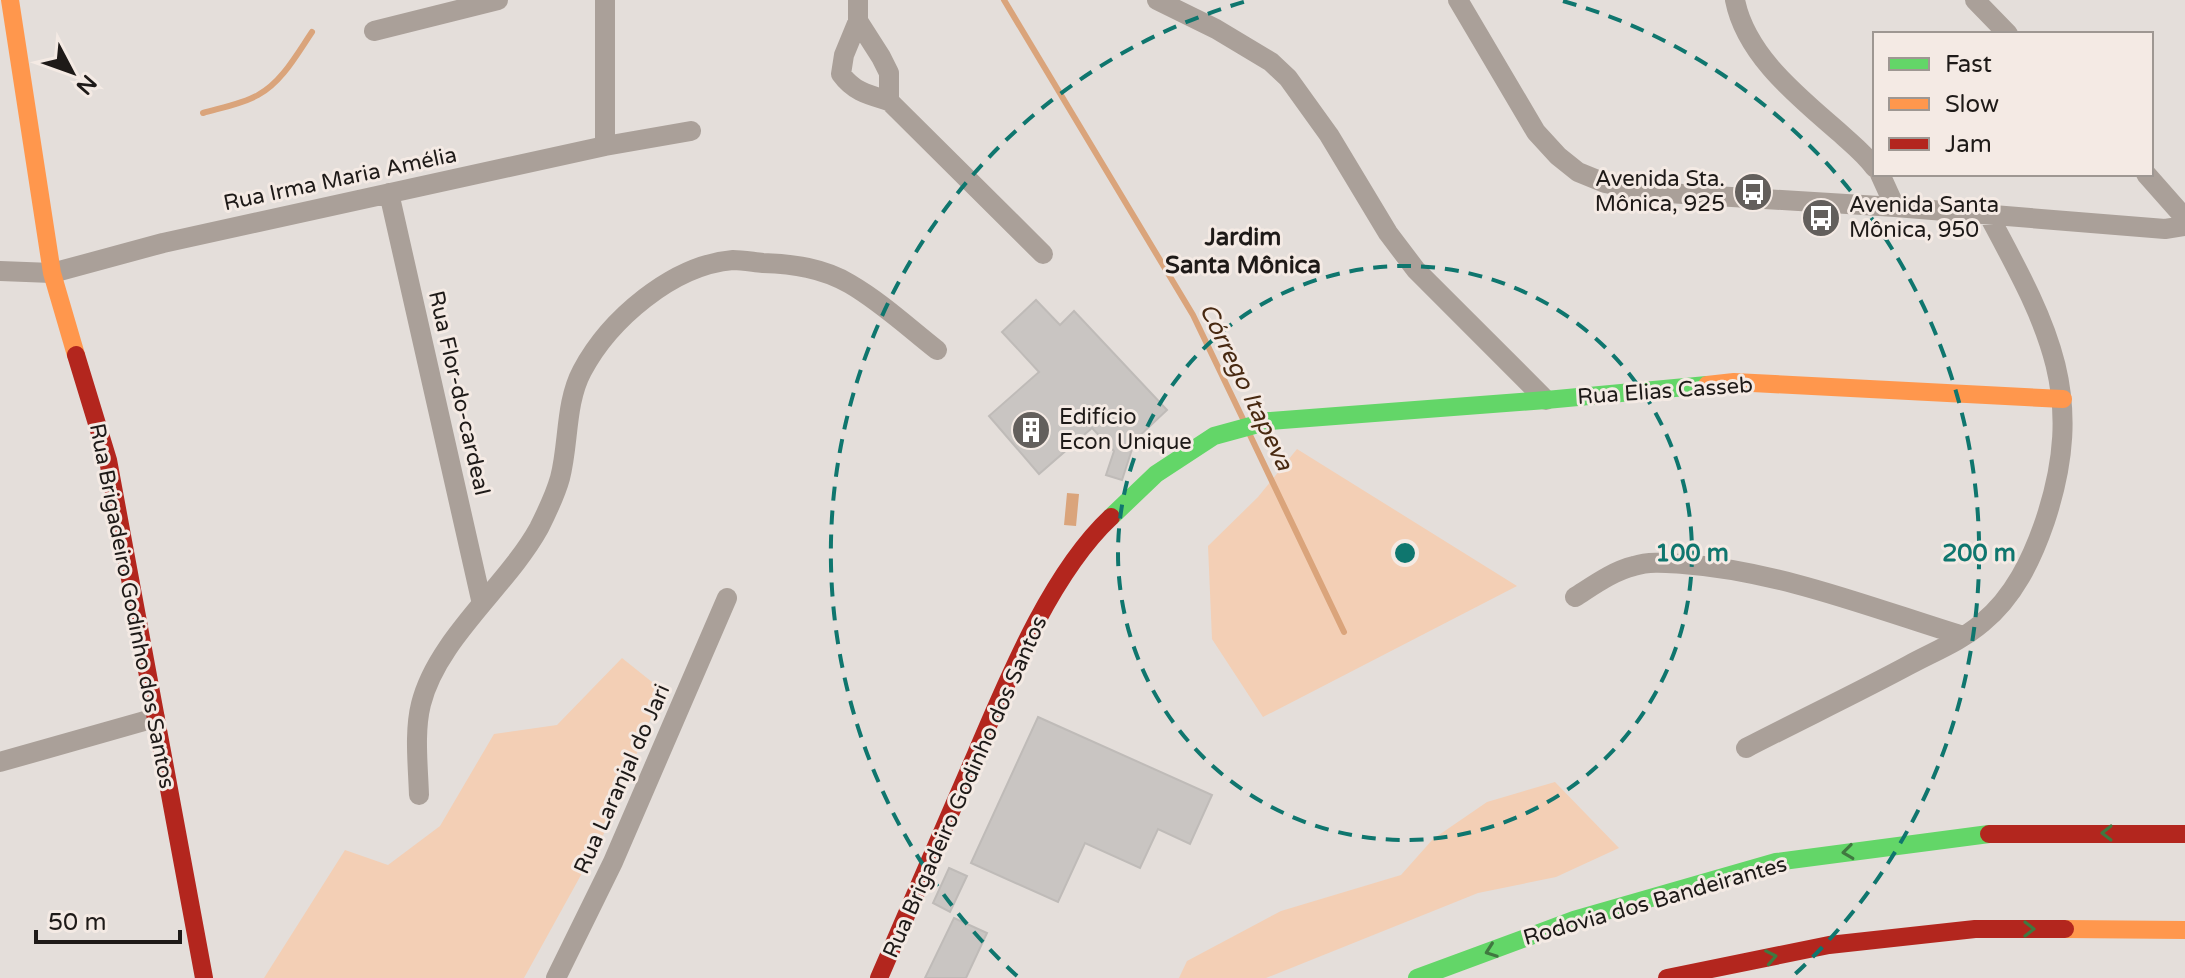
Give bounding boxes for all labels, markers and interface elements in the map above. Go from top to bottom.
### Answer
north arrow [32,32,112,112]
legend [1873,32,2153,176]
text: Fast [1945,50,1992,79]
text: N [71,69,102,100]
text: Slow [1945,90,1999,119]
text: Jam [1945,130,1992,159]
street label: Rua Irma Maria Amélia [221,142,459,216]
place label: Avenida Sta. Mônica, 925 [1595,166,1725,217]
bus stop icon: Avenida Sta. Mônica, 925 [1732,171,1774,213]
place label: Avenida Santa Mônica, 950 [1849,192,1999,243]
bus stop icon: Avenida Santa Mônica, 950 [1800,197,1842,239]
district label: Jardim Santa Mônica [1165,223,1321,280]
street label: Rua Flor-do-cardeal [423,288,495,498]
water label: Córrego Itapeva [1193,299,1299,476]
street label: Rua Elias Casseb [1576,372,1754,410]
place label: Edifício Econ Unique [1059,404,1192,455]
building icon: Edifício Econ Unique [1010,409,1052,451]
street label: Rua Brigadeiro Godinho dos Santos [84,421,180,791]
centre of rings [1391,539,1419,567]
text: 100 m [1655,539,1729,568]
text: 200 m [1942,539,2016,568]
street label: Rua Brigadeiro Godinho dos Santos [878,612,1052,962]
street label: Rua Laranjal do Jari [568,680,676,878]
one-way arrow [2100,824,2113,842]
one-way arrow [1841,844,1854,861]
street label: Rodovia dos Bandeirantes [1520,851,1790,951]
scale bar [36,894,180,944]
text: 50 m [48,908,106,937]
one-way arrow [2023,920,2036,938]
one-way arrow [1484,941,1498,958]
one-way arrow [1764,949,1778,966]

